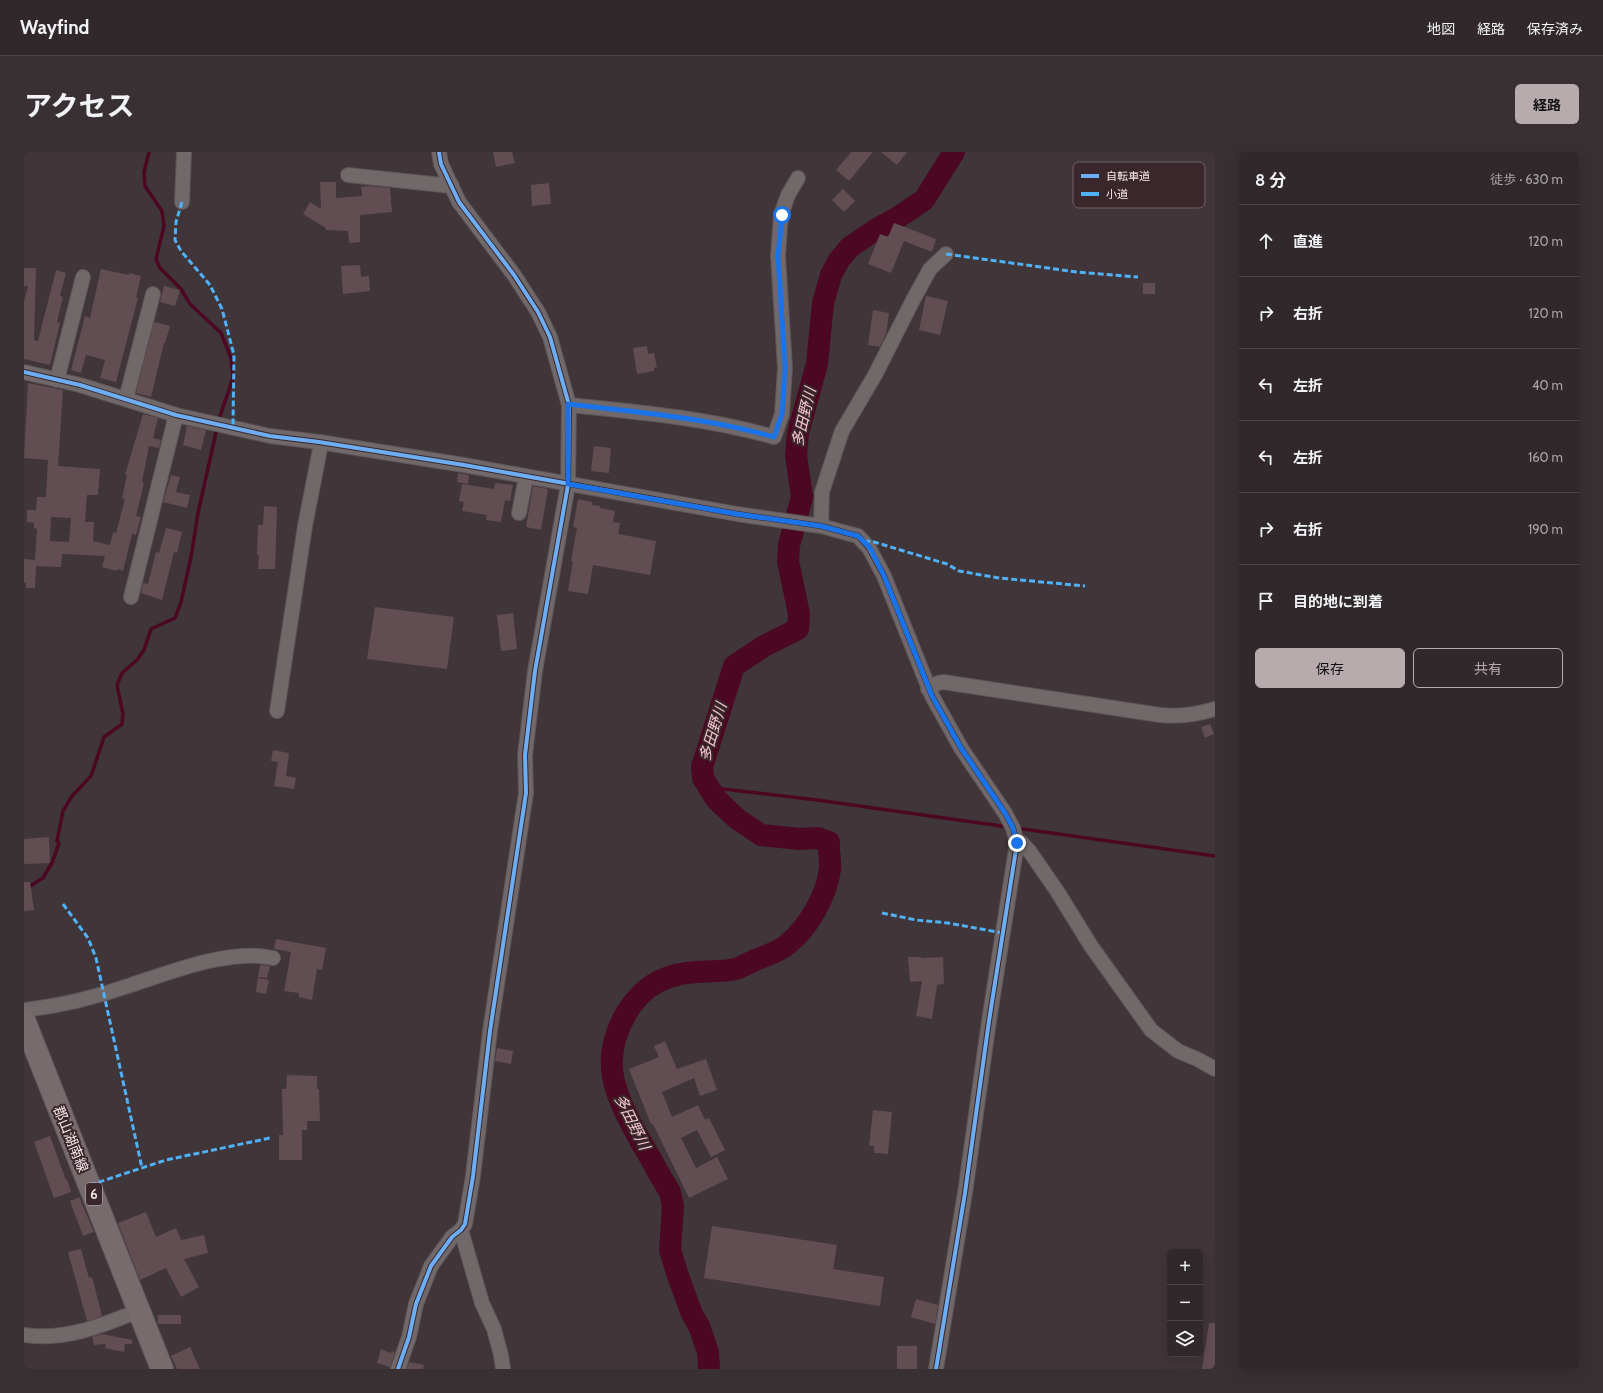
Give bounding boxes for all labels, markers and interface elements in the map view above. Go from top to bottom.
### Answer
text: Wayfind [20,16,89,39]
text: 地図 [1427,20,1455,38]
text: 経路 [1477,20,1505,38]
text: 保存済み [1527,20,1583,38]
button: 経路 [1515,84,1579,124]
text: アクセス [24,89,135,123]
legend [1073,162,1205,208]
text: 自転車道 [1106,169,1150,183]
text: 8 分 [1255,170,1286,190]
text: 徒歩 · 630 m [1490,171,1563,187]
text: 小道 [1106,187,1128,201]
route start [773,206,791,224]
icon: ahead [1255,230,1277,252]
text: 直進 [1293,233,1323,251]
text: 120 m [1529,233,1563,249]
icon: right [1255,302,1277,324]
text: 右折 [1293,305,1323,323]
text: 120 m [1529,305,1563,321]
icon: left [1255,374,1277,396]
text: 左折 [1293,377,1323,395]
text: 40 m [1532,377,1563,393]
water label: 多田野川 [788,384,820,448]
icon: left [1255,446,1277,468]
text: 左折 [1293,449,1323,467]
text: 160 m [1528,449,1563,465]
icon: right [1255,518,1277,540]
text: 右折 [1293,521,1323,539]
text: 190 m [1528,521,1563,537]
icon: arrive [1255,590,1277,612]
text: 目的地に到着 [1293,593,1383,611]
button: 保存 [1255,648,1405,688]
button: 共有 [1413,648,1563,688]
water label: 多田野川 [696,699,731,763]
route end [1008,834,1026,852]
water label: 多田野川 [610,1091,655,1155]
street label: 郡山湖南線 [50,1103,92,1175]
road number: 6 [86,1183,102,1205]
map controls [1167,1249,1203,1357]
button: + [1167,1249,1203,1285]
button: − [1167,1285,1203,1321]
button: layers [1167,1321,1203,1357]

